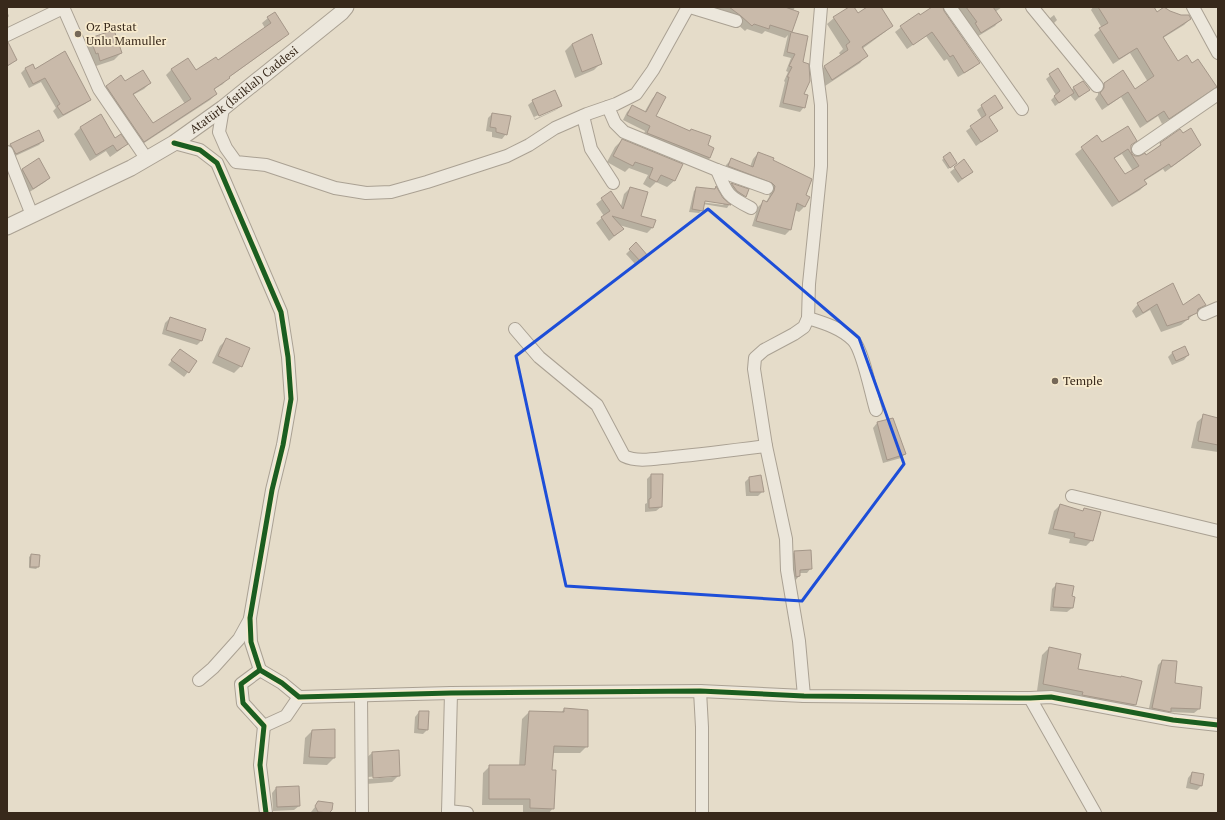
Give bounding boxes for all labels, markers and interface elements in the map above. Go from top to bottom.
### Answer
place label: Oz Pastat Unlu Mamuller [86,19,167,48]
marker: Oz Pastat Unlu Mamuller [73,29,83,39]
street label: Atatürk (İstiklal) Caddesi [187,42,301,136]
place label: Temple [1063,373,1103,388]
marker: Temple [1050,376,1060,386]

